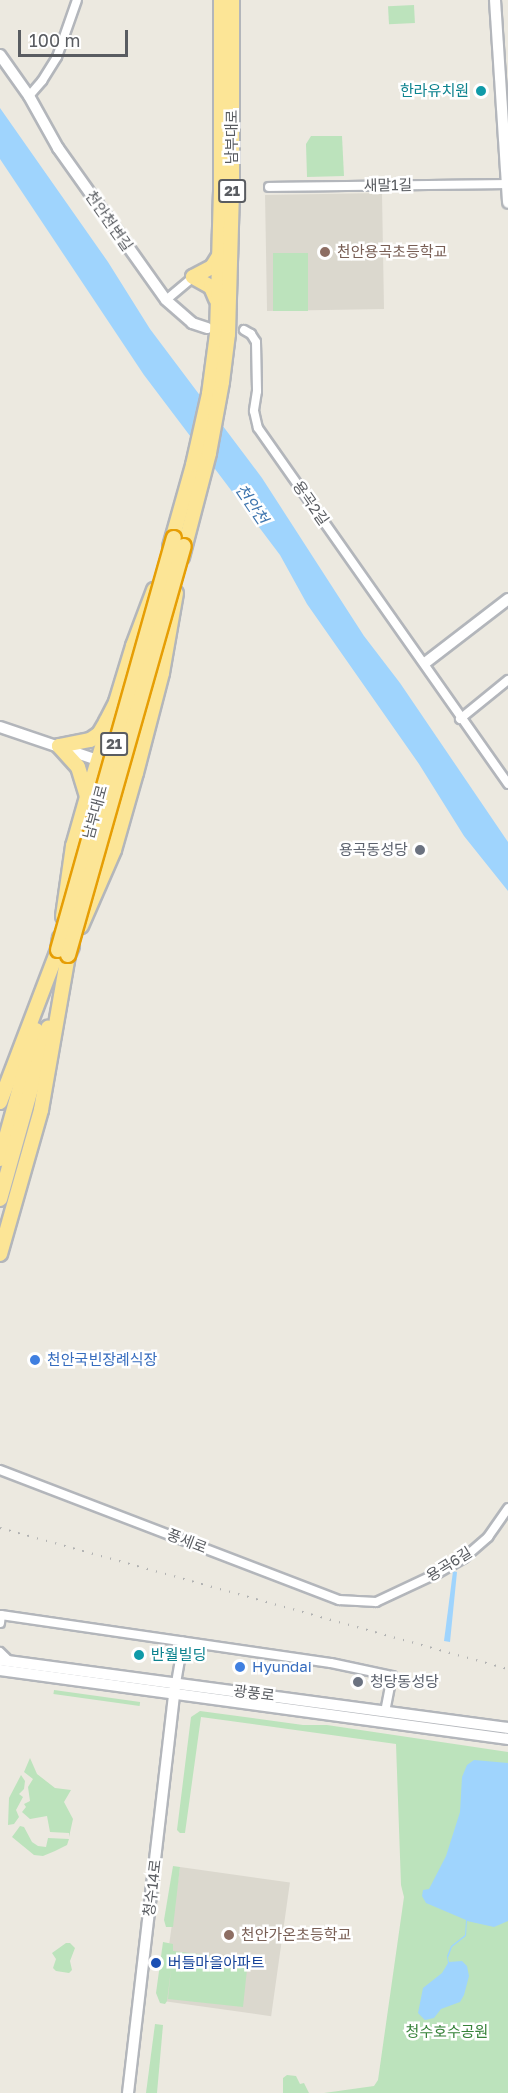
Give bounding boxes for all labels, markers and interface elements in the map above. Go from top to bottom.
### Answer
scale bar [21,18,130,56]
text: 100 m [29,29,80,51]
place label: 한라유치원 [400,82,469,100]
marker: 한라유치원 [474,84,488,98]
street label: 남부대로 [223,109,241,165]
street label: 새말1길 [364,176,412,194]
road number: 21 [217,180,247,202]
street label: 천안천변길 [82,188,136,254]
place label: 천안용곡초등학교 [337,243,447,261]
marker: 천안용곡초등학교 [318,245,332,259]
street label: 용곡2길 [289,477,333,529]
water label: 천안천 [232,480,272,528]
road number: 21 [99,733,129,755]
street label: 남부대로 [79,783,111,841]
place label: 용곡동성당 [339,841,408,859]
marker: 용곡동성당 [413,843,427,857]
place label: 천안국빈장례식장 [47,1351,157,1369]
marker: 천안국빈장례식장 [28,1353,42,1367]
street label: 풍세로 [164,1525,210,1557]
street label: 용곡6길 [423,1543,475,1585]
place label: 반월빌딩 [151,1646,206,1664]
marker: 반월빌딩 [132,1648,146,1662]
place label: Hyundai [252,1658,312,1676]
marker: Hyundai [233,1660,247,1674]
place label: 청당동성당 [370,1673,439,1691]
marker: 청당동성당 [351,1675,365,1689]
street label: 광풍로 [232,1682,276,1704]
street label: 청수14로 [140,1858,164,1918]
place label: 천안가온초등학교 [241,1926,351,1944]
marker: 천안가온초등학교 [222,1928,236,1942]
place label: 버들마을아파트 [168,1954,265,1972]
marker: 버들마을아파트 [149,1956,163,1970]
park label: 청수호수공원 [406,2023,488,2041]

